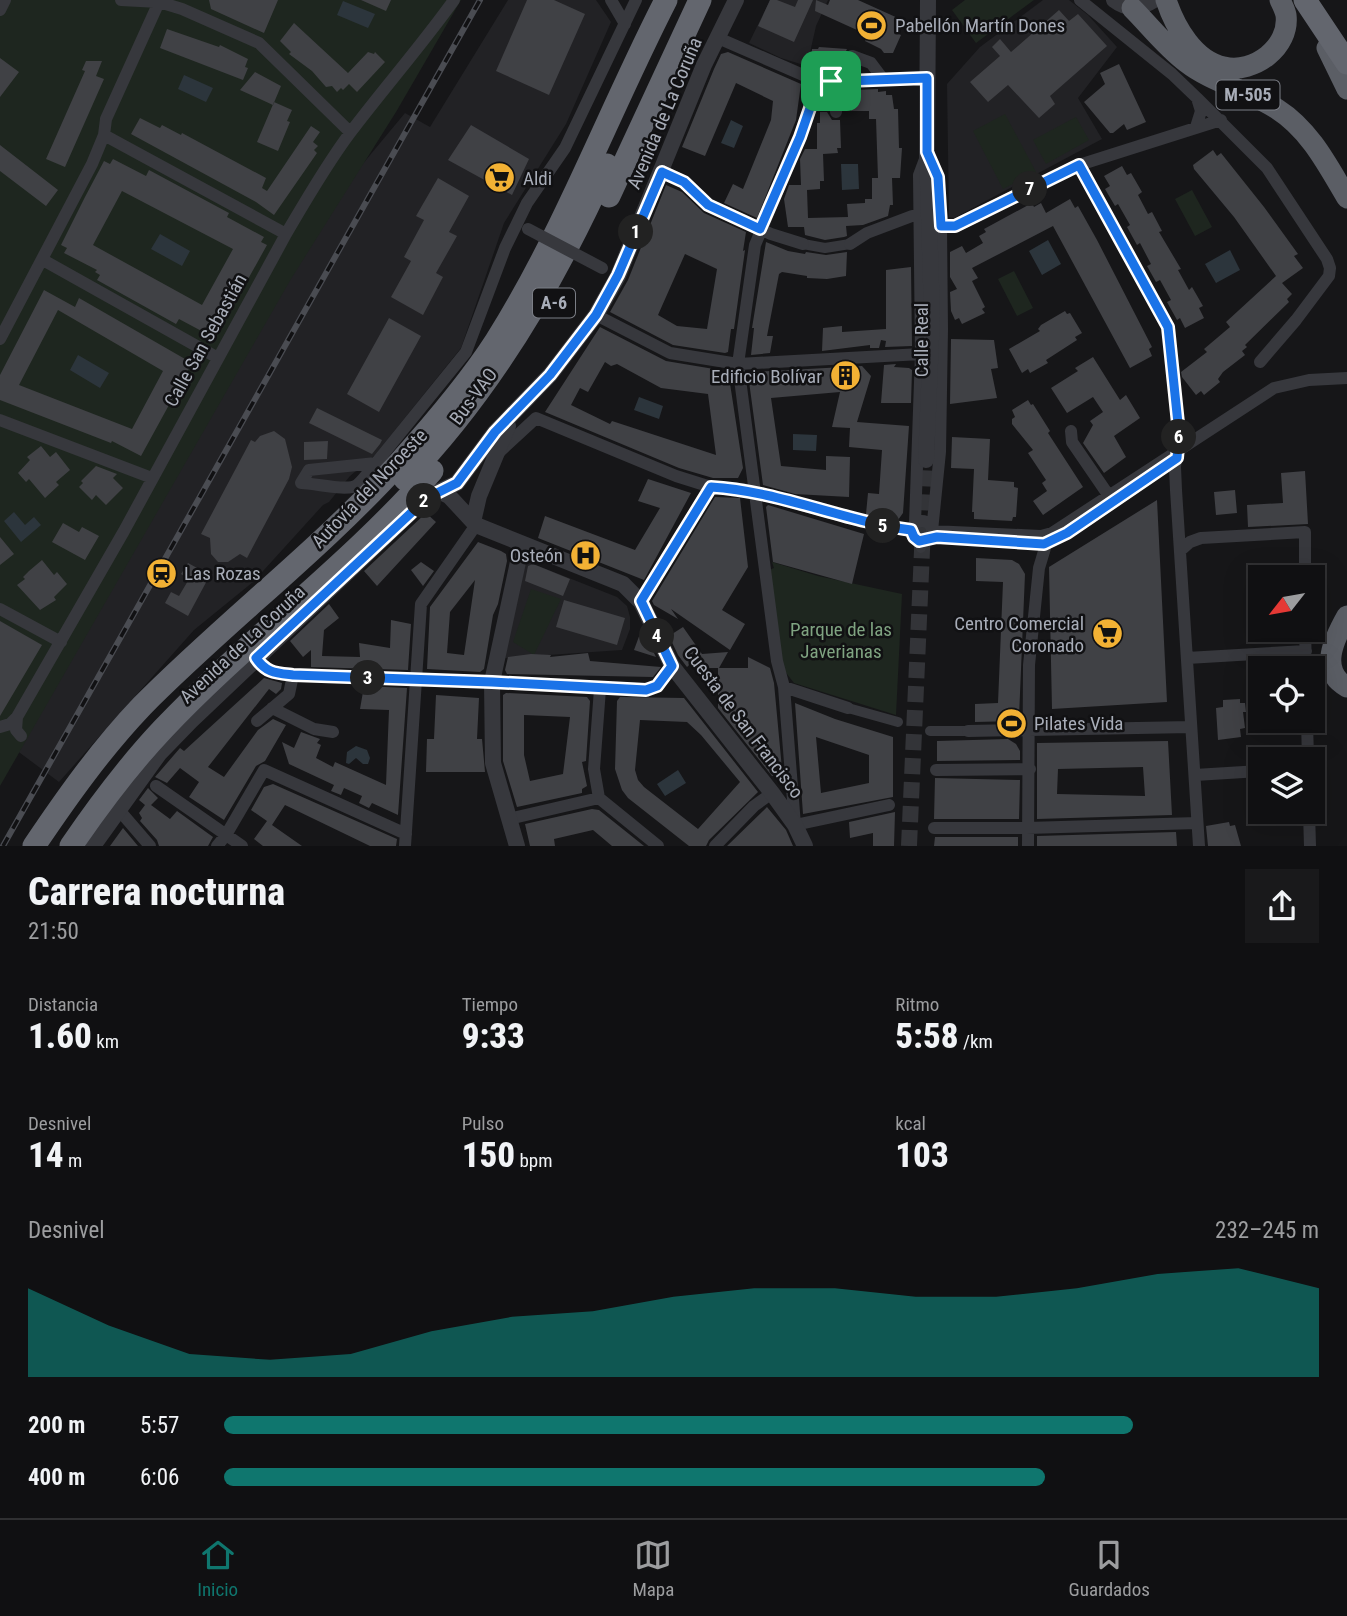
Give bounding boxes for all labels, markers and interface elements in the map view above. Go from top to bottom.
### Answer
sports icon: Pabellón Martín Dones [855,8,889,42]
place label: Pabellón Martín Dones [895,14,1065,37]
street label: Avenida de La Coruña [622,34,707,193]
pin [801,51,861,111]
icon: arrive [812,62,850,100]
road number: M-505 [1216,80,1280,110]
supermarket icon: Aldi [483,161,517,195]
place label: Aldi [523,167,552,190]
pin: 7 [1012,172,1048,206]
text: 7 [1025,177,1034,200]
pin: 1 [618,215,654,250]
text: 1 [631,220,640,243]
street label: Calle San Sebastián [159,270,252,411]
road number: A-6 [533,288,575,318]
street label: Calle Real [910,303,933,377]
building icon: Edificio Bolívar [828,359,862,393]
street label: Bus-VAO [445,363,502,429]
place label: Edificio Bolívar [711,365,822,388]
pin: 6 [1162,420,1196,454]
street label: Autovía del Noroeste [307,424,432,553]
text: 6 [1174,425,1183,448]
pin: 2 [406,484,442,518]
text: 2 [419,489,428,512]
pin: 5 [866,508,900,544]
text: 5 [878,514,887,537]
hospital icon: Osteón [569,538,603,572]
place label: Osteón [510,544,563,567]
station icon: Las Rozas [144,556,178,590]
place label: Las Rozas [184,562,261,585]
north arrow [1248,565,1325,642]
map controls [1248,565,1325,824]
street label: Avenida de La Coruña [175,580,310,708]
place label: Centro Comercial Coronado [954,612,1084,657]
supermarket icon: Centro Comercial Coronado [1090,617,1124,651]
pin: 4 [640,618,674,654]
park label: Parque de las Javerianas [790,618,892,663]
text: 4 [652,624,661,647]
street label: Cuesta de San Francisco [679,642,808,803]
button: locate [1248,656,1325,733]
pin: 3 [350,660,386,696]
text: 3 [363,666,372,689]
sports icon: Pilates Vida [994,706,1028,740]
place label: Pilates Vida [1034,712,1123,735]
button: layers [1248,747,1325,824]
button: share [1245,869,1319,943]
text: Carrera nocturna [28,870,285,914]
text: 21:50 [28,918,79,945]
text: Distancia [28,993,98,1016]
text: Tiempo [462,993,518,1016]
text: Ritmo [895,993,939,1016]
text: 1.60 [28,1016,92,1057]
text: 9:33 [462,1016,525,1057]
text: 5:58 [895,1016,959,1057]
text: km [92,1030,119,1053]
text: /km [959,1030,993,1053]
text: Desnivel [28,1112,91,1135]
text: Pulso [462,1112,504,1135]
text: kcal [895,1112,926,1135]
text: 14 [28,1135,64,1176]
text: 150 [462,1135,515,1176]
text: 103 [895,1135,949,1176]
text: m [64,1149,82,1172]
text: bpm [515,1149,552,1172]
text: Desnivel [28,1217,105,1244]
text: 232–245 m [1215,1217,1319,1244]
text: 200 m [28,1412,85,1439]
text: 5:57 [140,1412,179,1439]
text: 400 m [28,1464,85,1491]
text: 6:06 [140,1464,179,1491]
tab: Inicio [197,1536,238,1601]
tab: Mapa [632,1536,674,1601]
tab: Guardados [1069,1536,1150,1601]

